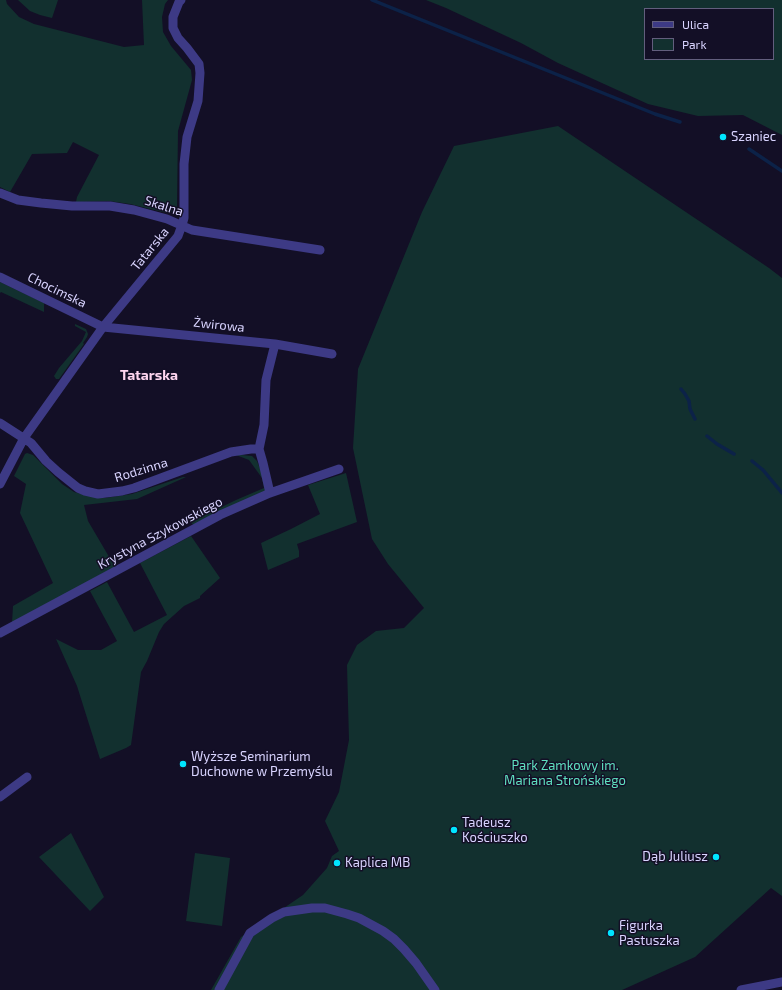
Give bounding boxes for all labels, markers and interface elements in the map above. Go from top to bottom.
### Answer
legend [644,8,774,60]
text: Ulica [682,17,709,31]
text: Park [682,37,707,51]
place label: Szaniec [731,129,776,145]
marker: Szaniec [718,132,728,142]
street label: Skalna [143,192,185,220]
street label: Tatarska [128,224,172,274]
street label: Chocimska [25,269,89,311]
street label: Żwirowa [193,315,245,335]
district label: Tatarska [120,367,178,383]
street label: Rodzinna [112,455,170,485]
street label: Krystyna Szykowskiego [95,493,225,573]
place label: Wyższe Seminarium Duchowne w Przemyślu [191,749,333,780]
park label: Park Zamkowy im. Mariana Strońskiego [504,758,626,789]
marker: Wyższe Seminarium Duchowne w Przemyślu [178,759,188,769]
place label: Tadeusz Kościuszko [462,815,528,846]
marker: Tadeusz Kościuszko [449,825,459,835]
place label: Dąb Juliusz [642,849,708,865]
marker: Dąb Juliusz [711,852,721,862]
place label: Kaplica MB [345,855,410,871]
marker: Kaplica MB [332,858,342,868]
place label: Figurka Pastuszka [619,918,680,949]
marker: Figurka Pastuszka [606,928,616,938]

